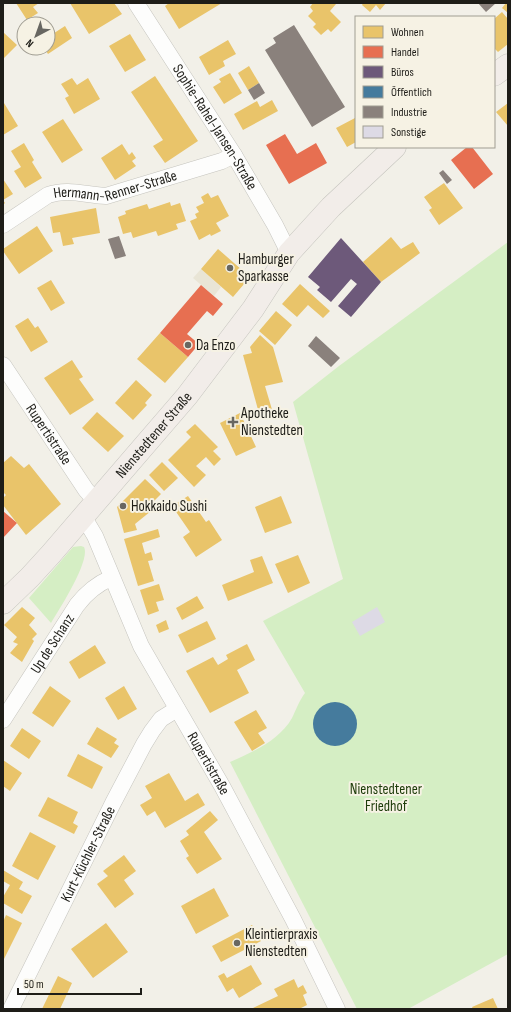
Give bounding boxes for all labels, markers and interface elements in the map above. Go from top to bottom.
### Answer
north arrow [16,16,56,56]
legend [355,16,495,148]
text: Wohnen [391,25,424,40]
text: N [23,36,36,50]
text: Handel [391,45,419,60]
street label: Sophie-Rahel-Jansen-Straße [168,61,261,193]
text: Büros [391,65,414,80]
text: Öffentlich [391,85,432,100]
text: Industrie [391,105,427,120]
text: Sonstige [391,125,426,140]
street label: Hermann-Renner-Straße [52,166,179,206]
place label: Hamburger Sparkasse [238,250,294,286]
marker: Hamburger Sparkasse [225,263,235,273]
place label: Da Enzo [196,336,235,355]
marker: Da Enzo [183,340,193,350]
street label: Nienstedtener Straße [112,388,196,482]
street label: Rupertistraße [21,400,76,469]
place label: Apotheke Nienstedten [240,404,303,440]
marker: Apotheke Nienstedten [228,417,238,427]
place label: Hokkaido Sushi [131,497,207,516]
marker: Hokkaido Sushi [118,501,128,511]
street label: Up de Schanz [26,610,79,677]
street label: Rupertistraße [183,729,234,798]
park label: Nienstedtener Friedhof [350,780,423,816]
street label: Kurt-Küchler-Straße [57,803,120,905]
place label: Kleintierpraxis Nienstedten [245,925,318,961]
marker: Kleintierpraxis Nienstedten [232,938,242,948]
scale bar [18,970,141,996]
text: 50 m [24,977,44,992]

